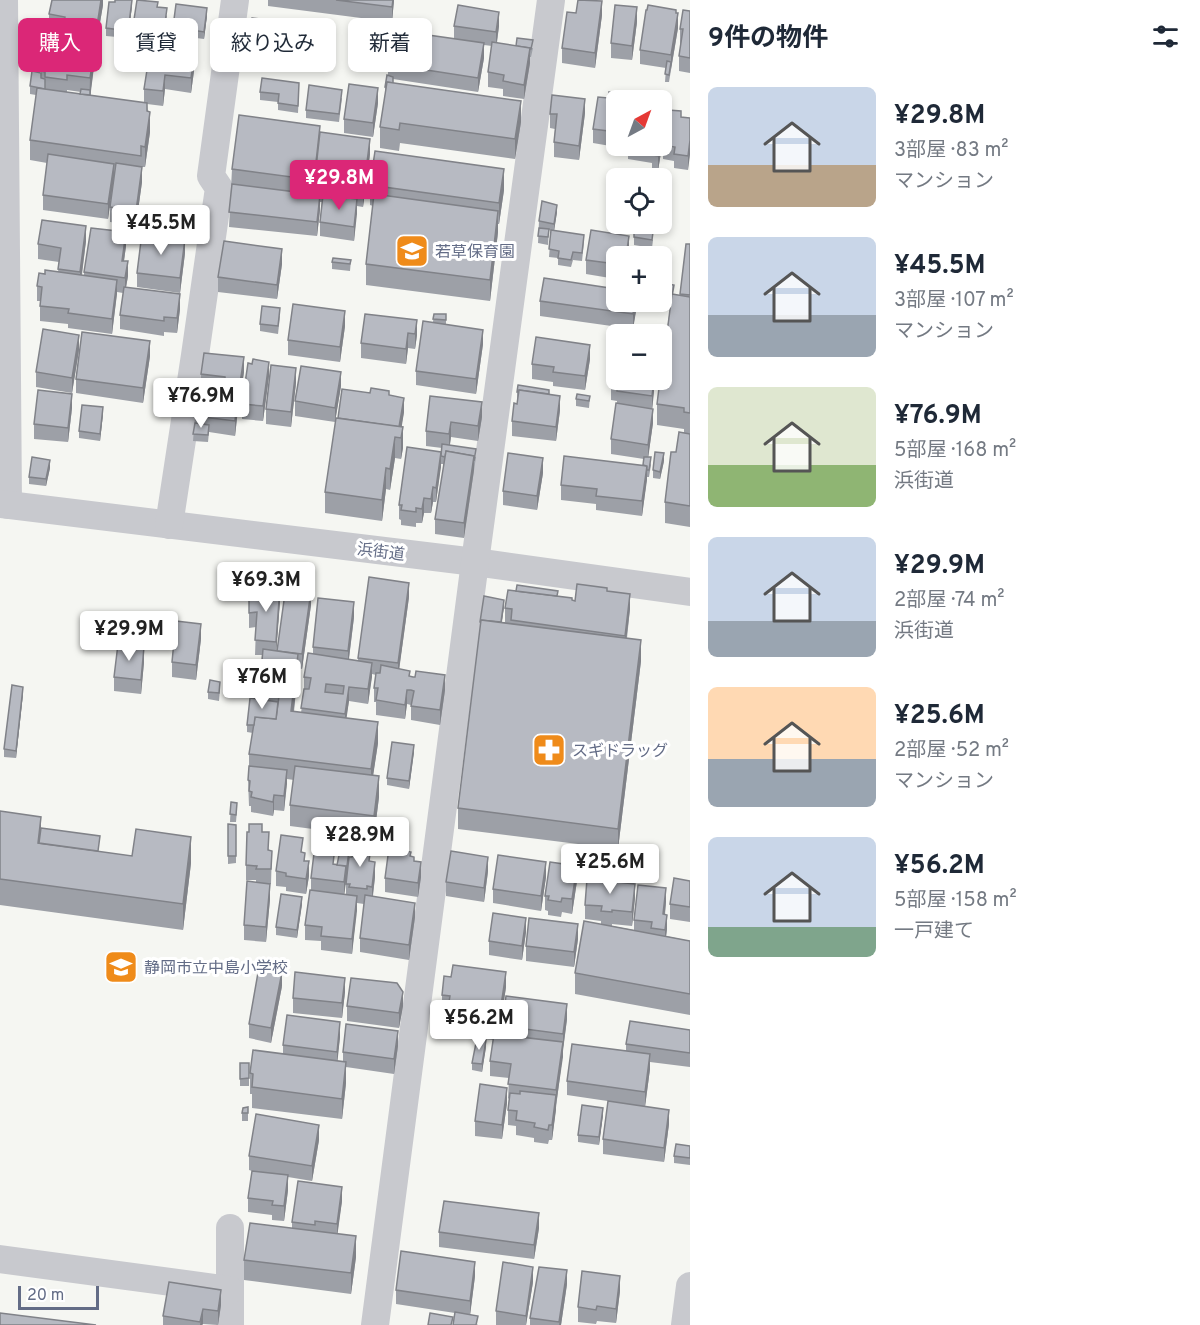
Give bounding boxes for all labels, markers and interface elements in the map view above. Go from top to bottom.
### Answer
chip: 購入 [18,18,102,72]
chip: 賃貸 [114,18,198,72]
chip: 絞り込み [210,18,336,72]
chip: 新着 [348,18,432,72]
icon: filters [1149,20,1182,53]
text: 9件の物件 [708,23,828,56]
north arrow [606,90,672,156]
map controls [606,90,672,390]
text: ¥29.8M [894,100,985,133]
icon: home [756,111,828,183]
text: 3部屋 · 83 m² [894,138,1009,164]
pin: ¥29.8M [290,160,388,211]
text: ¥29.8M [304,166,374,192]
button: locate [606,168,672,234]
text: マンション [894,169,994,195]
pin: ¥45.5M [112,205,210,256]
text: ¥45.5M [126,211,196,237]
school or university icon: 若草保育園 [394,233,430,269]
place label: 若草保育園 [435,243,515,263]
button: + [606,246,672,312]
text: ¥45.5M [894,250,986,283]
icon: home [756,261,828,333]
text: 3部屋 · 107 m² [894,288,1014,314]
text: マンション [894,319,994,345]
button: − [606,324,672,390]
pin: ¥76.9M [152,378,250,429]
text: ¥76.9M [167,384,235,410]
text: ¥76.9M [894,400,982,433]
icon: home [756,411,828,483]
text: 5部屋 · 168 m² [894,438,1016,464]
text: 浜街道 [894,469,954,495]
street label: 浜街道 [356,540,406,566]
text: ¥29.9M [894,550,985,583]
icon: home [756,561,828,633]
pin: ¥69.3M [217,562,315,613]
text: ¥69.3M [231,568,301,594]
text: 2部屋 · 74 m² [894,588,1005,614]
pin: ¥29.9M [80,611,178,662]
text: ¥29.9M [94,617,164,643]
text: 浜街道 [894,619,954,645]
pin: ¥76M [226,659,298,710]
text: ¥76M [237,665,287,691]
text: ¥25.6M [894,700,985,733]
icon: home [756,711,828,783]
pharmacy icon: スギドラッグ [531,732,567,768]
text: 2部屋 · 52 m² [894,738,1009,764]
place label: スギドラッグ [572,742,668,762]
text: マンション [894,769,994,795]
pin: ¥28.9M [311,817,409,868]
text: ¥28.9M [325,823,395,849]
pin: ¥25.6M [561,844,659,895]
text: ¥25.6M [575,850,645,876]
text: ¥56.2M [894,850,985,883]
icon: home [756,861,828,933]
text: 5部屋 · 158 m² [894,888,1017,914]
text: 一戸建て [894,919,974,945]
school or university icon: 静岡市立中島小学校 [103,949,139,985]
place label: 静岡市立中島小学校 [144,959,288,979]
pin: ¥56.2M [430,1000,528,1051]
text: ¥56.2M [444,1006,514,1032]
scale bar [18,1283,99,1310]
text: 20 m [27,1286,64,1306]

